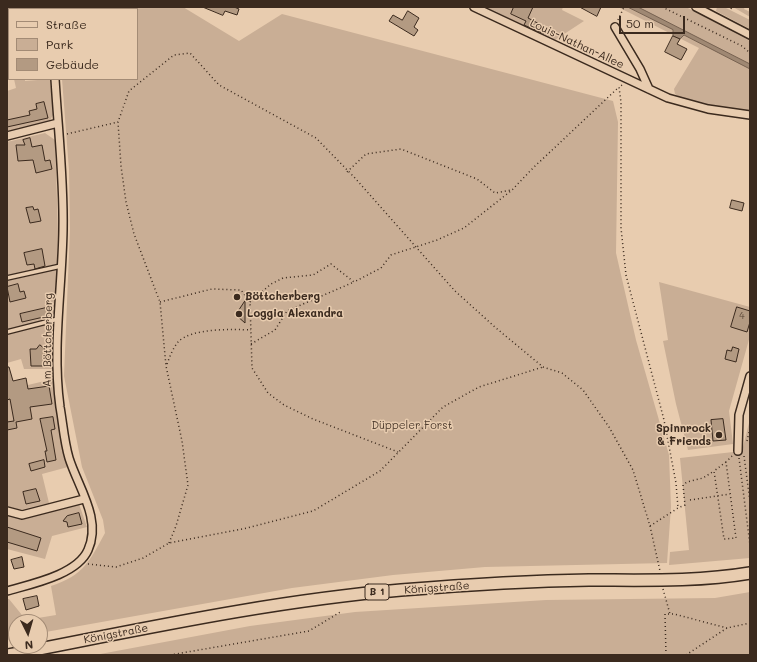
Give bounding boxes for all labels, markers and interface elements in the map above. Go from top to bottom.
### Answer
legend [8,8,138,80]
scale bar [621,8,687,34]
text: 50 m [626,15,654,31]
text: Straße [46,16,87,32]
street label: Louis-Nathan-Allee [528,16,626,72]
text: Park [46,36,73,52]
text: Gebäude [46,56,99,72]
place label: Böttcherberg [245,290,320,304]
marker: Böttcherberg [232,292,242,302]
street label: Am Böttcherberg [41,293,55,387]
place label: Loggia Alexandra [247,307,343,321]
marker: Loggia Alexandra [234,309,244,319]
house number: 4 [739,311,745,321]
park label: Düppeler Forst [372,419,452,433]
place label: Spinnrock & Friends [656,422,711,448]
marker: Spinnrock & Friends [714,430,724,440]
street label: Königstraße [404,579,470,597]
road number: B 1 [365,584,389,600]
north arrow [8,614,48,654]
street label: Königstraße [83,621,149,647]
text: N [24,638,34,653]

